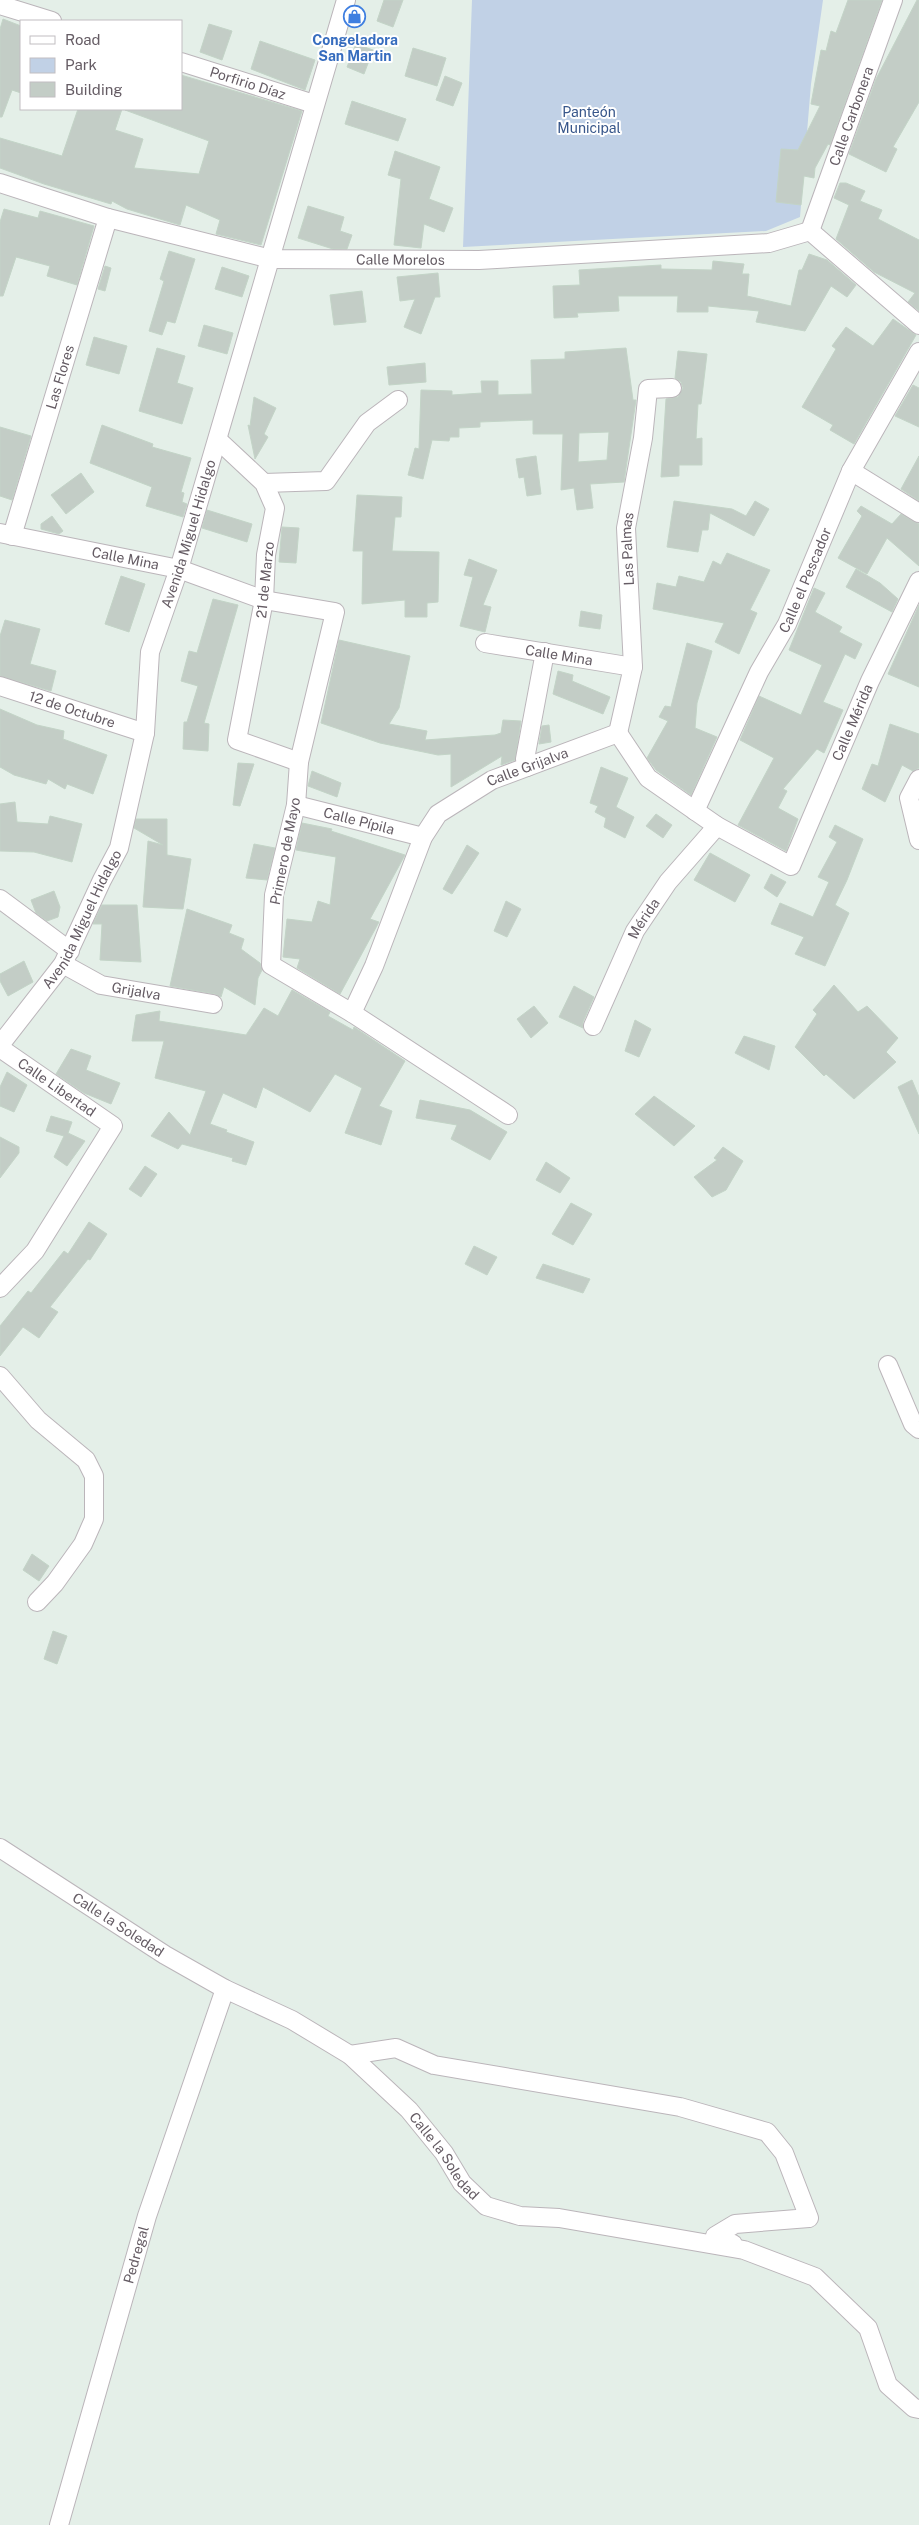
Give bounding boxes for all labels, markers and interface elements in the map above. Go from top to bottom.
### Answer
shop icon: Congeladora San Martin [343,5,367,29]
legend [20,20,182,110]
text: Road [65,31,101,48]
place label: Congeladora San Martin [312,32,398,64]
text: Park [65,56,97,73]
street label: Porfirio Díaz [208,64,288,103]
street label: Calle Carbonera [826,64,876,168]
text: Building [65,81,123,98]
park label: Panteón Municipal [557,104,621,136]
street label: Calle Morelos [356,251,445,268]
street label: Las Flores [43,343,77,411]
street label: Avenida Miguel Hidalgo [158,458,219,610]
street label: Las Palmas [618,511,637,586]
street label: Calle el Pescador [776,525,834,636]
street label: 21 de Marzo [253,541,277,619]
street label: Calle Mina [90,544,161,573]
street label: Calle Mina [524,642,594,668]
street label: Calle Mérida [829,682,876,763]
street label: 12 de Octubre [27,688,117,731]
street label: Calle Grijalva [483,744,570,789]
street label: Primero de Mayo [267,796,303,906]
street label: Calle Pípila [322,804,396,838]
street label: Avenida Miguel Hidalgo [39,847,125,992]
street label: Mérida [625,895,663,941]
street label: Grijalva [110,979,162,1003]
street label: Calle Libertad [15,1055,99,1120]
street label: Calle la Soledad [70,1889,167,1960]
street label: Calle la Soledad [406,2109,482,2203]
street label: Pedregal [120,2224,152,2285]

